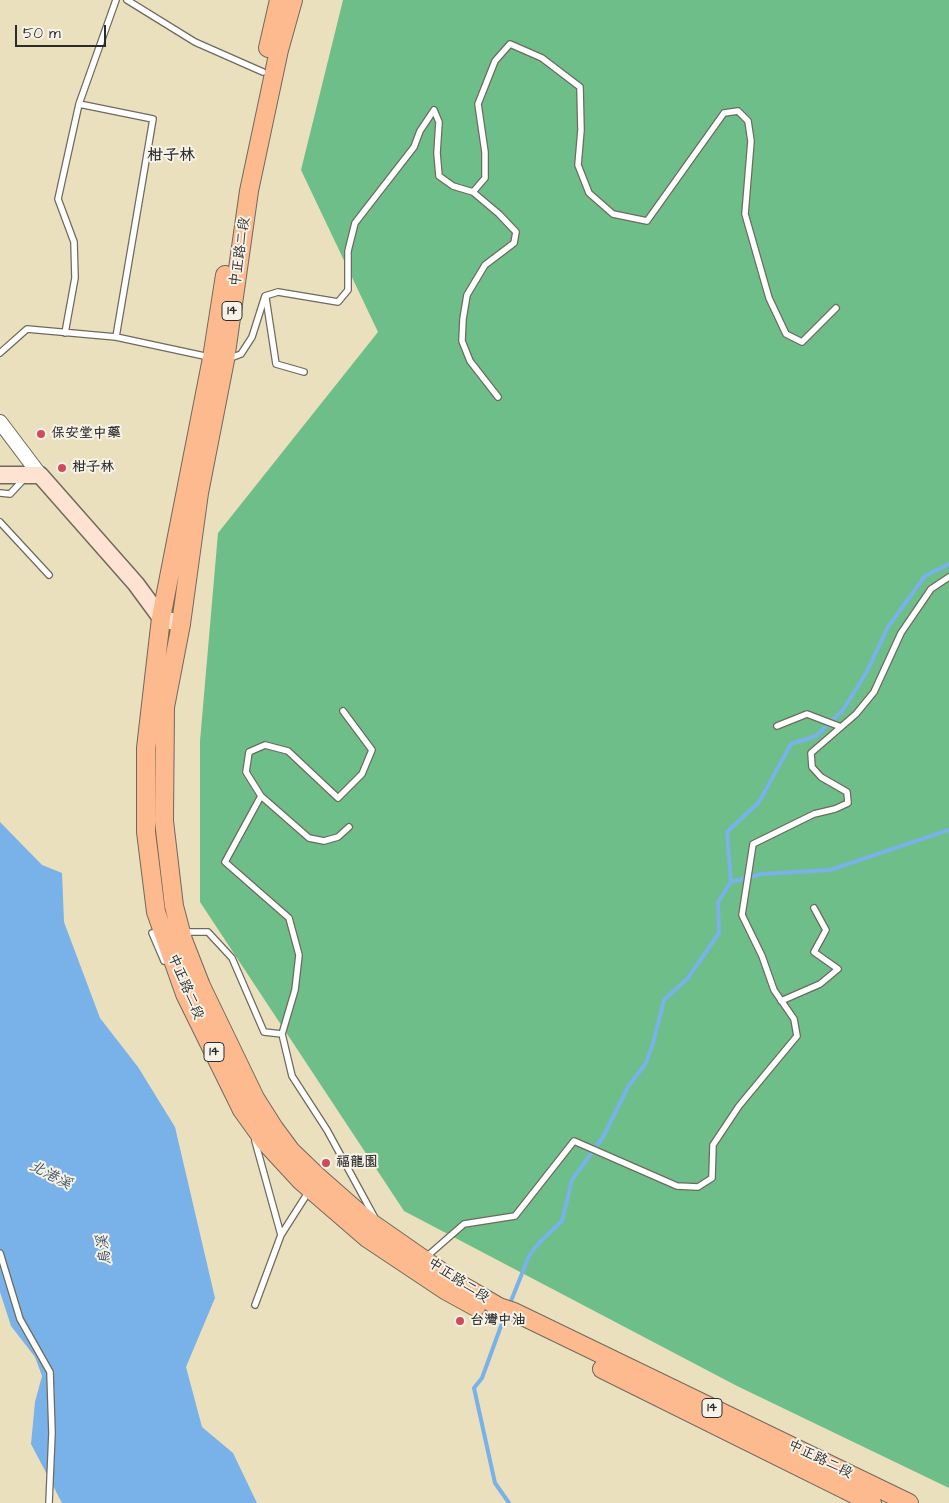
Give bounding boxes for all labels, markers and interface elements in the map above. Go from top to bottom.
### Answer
scale bar [18,15,109,47]
text: 50 m [23,23,61,44]
district label: 柑子林 [147,147,195,167]
street label: 中正路二段 [228,216,254,288]
road number: 14 [222,302,242,321]
place label: 保安堂中藥 [51,426,121,442]
marker: 保安堂中藥 [35,428,47,440]
place label: 柑子林 [72,460,114,476]
marker: 柑子林 [56,462,68,474]
street label: 中正路二段 [164,952,206,1022]
road number: 14 [204,1042,224,1062]
place label: 福龍園 [336,1155,378,1171]
marker: 福龍園 [320,1157,332,1169]
water label: 北港溪 [26,1158,74,1194]
water label: 烏溪 [94,1234,116,1266]
street label: 中正路二段 [424,1255,492,1307]
place label: 台灣中油 [470,1313,526,1329]
marker: 台灣中油 [454,1315,466,1327]
road number: 14 [702,1399,722,1418]
street label: 中正路二段 [785,1437,855,1483]

